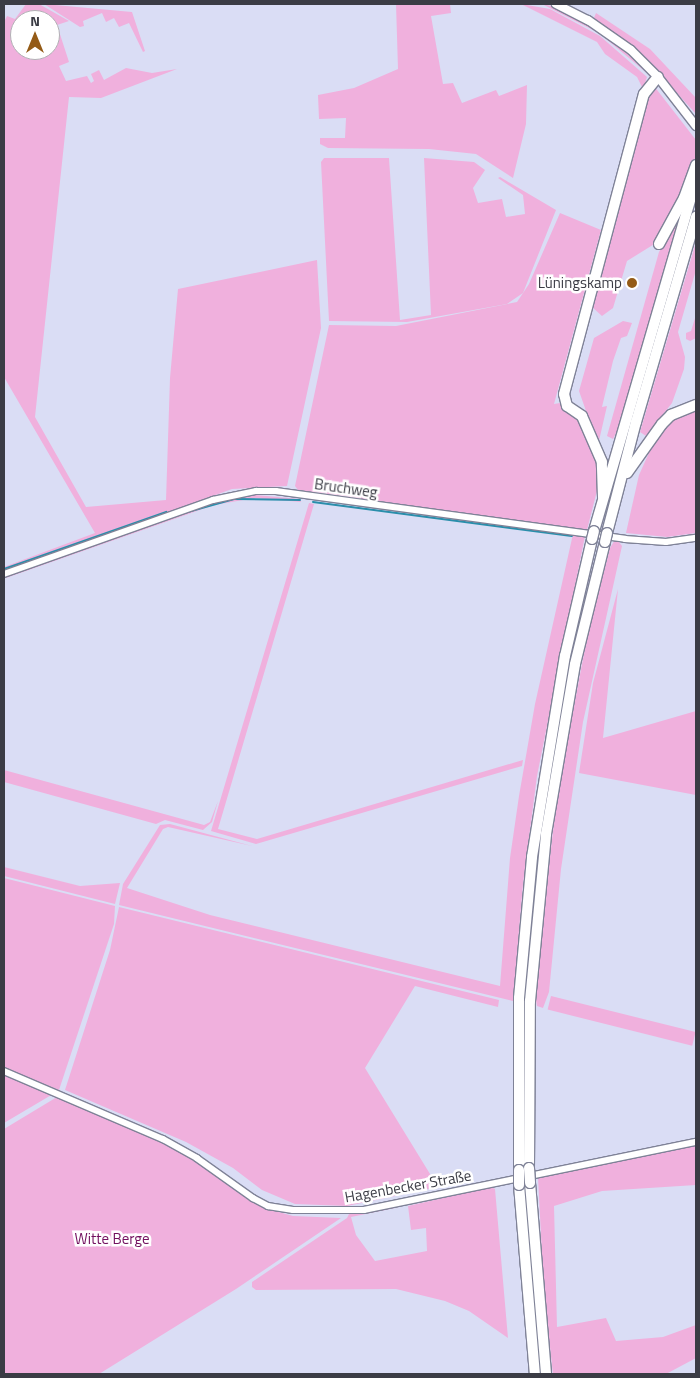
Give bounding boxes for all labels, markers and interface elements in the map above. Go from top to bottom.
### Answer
north arrow [10,10,60,60]
text: N [30,10,40,31]
place label: Lüningskamp [538,274,622,292]
marker: Lüningskamp [626,277,638,289]
street label: Bruchweg [313,475,379,501]
street label: Hagenbecker Straße [343,1166,473,1206]
park label: Witte Berge [74,1230,150,1248]

